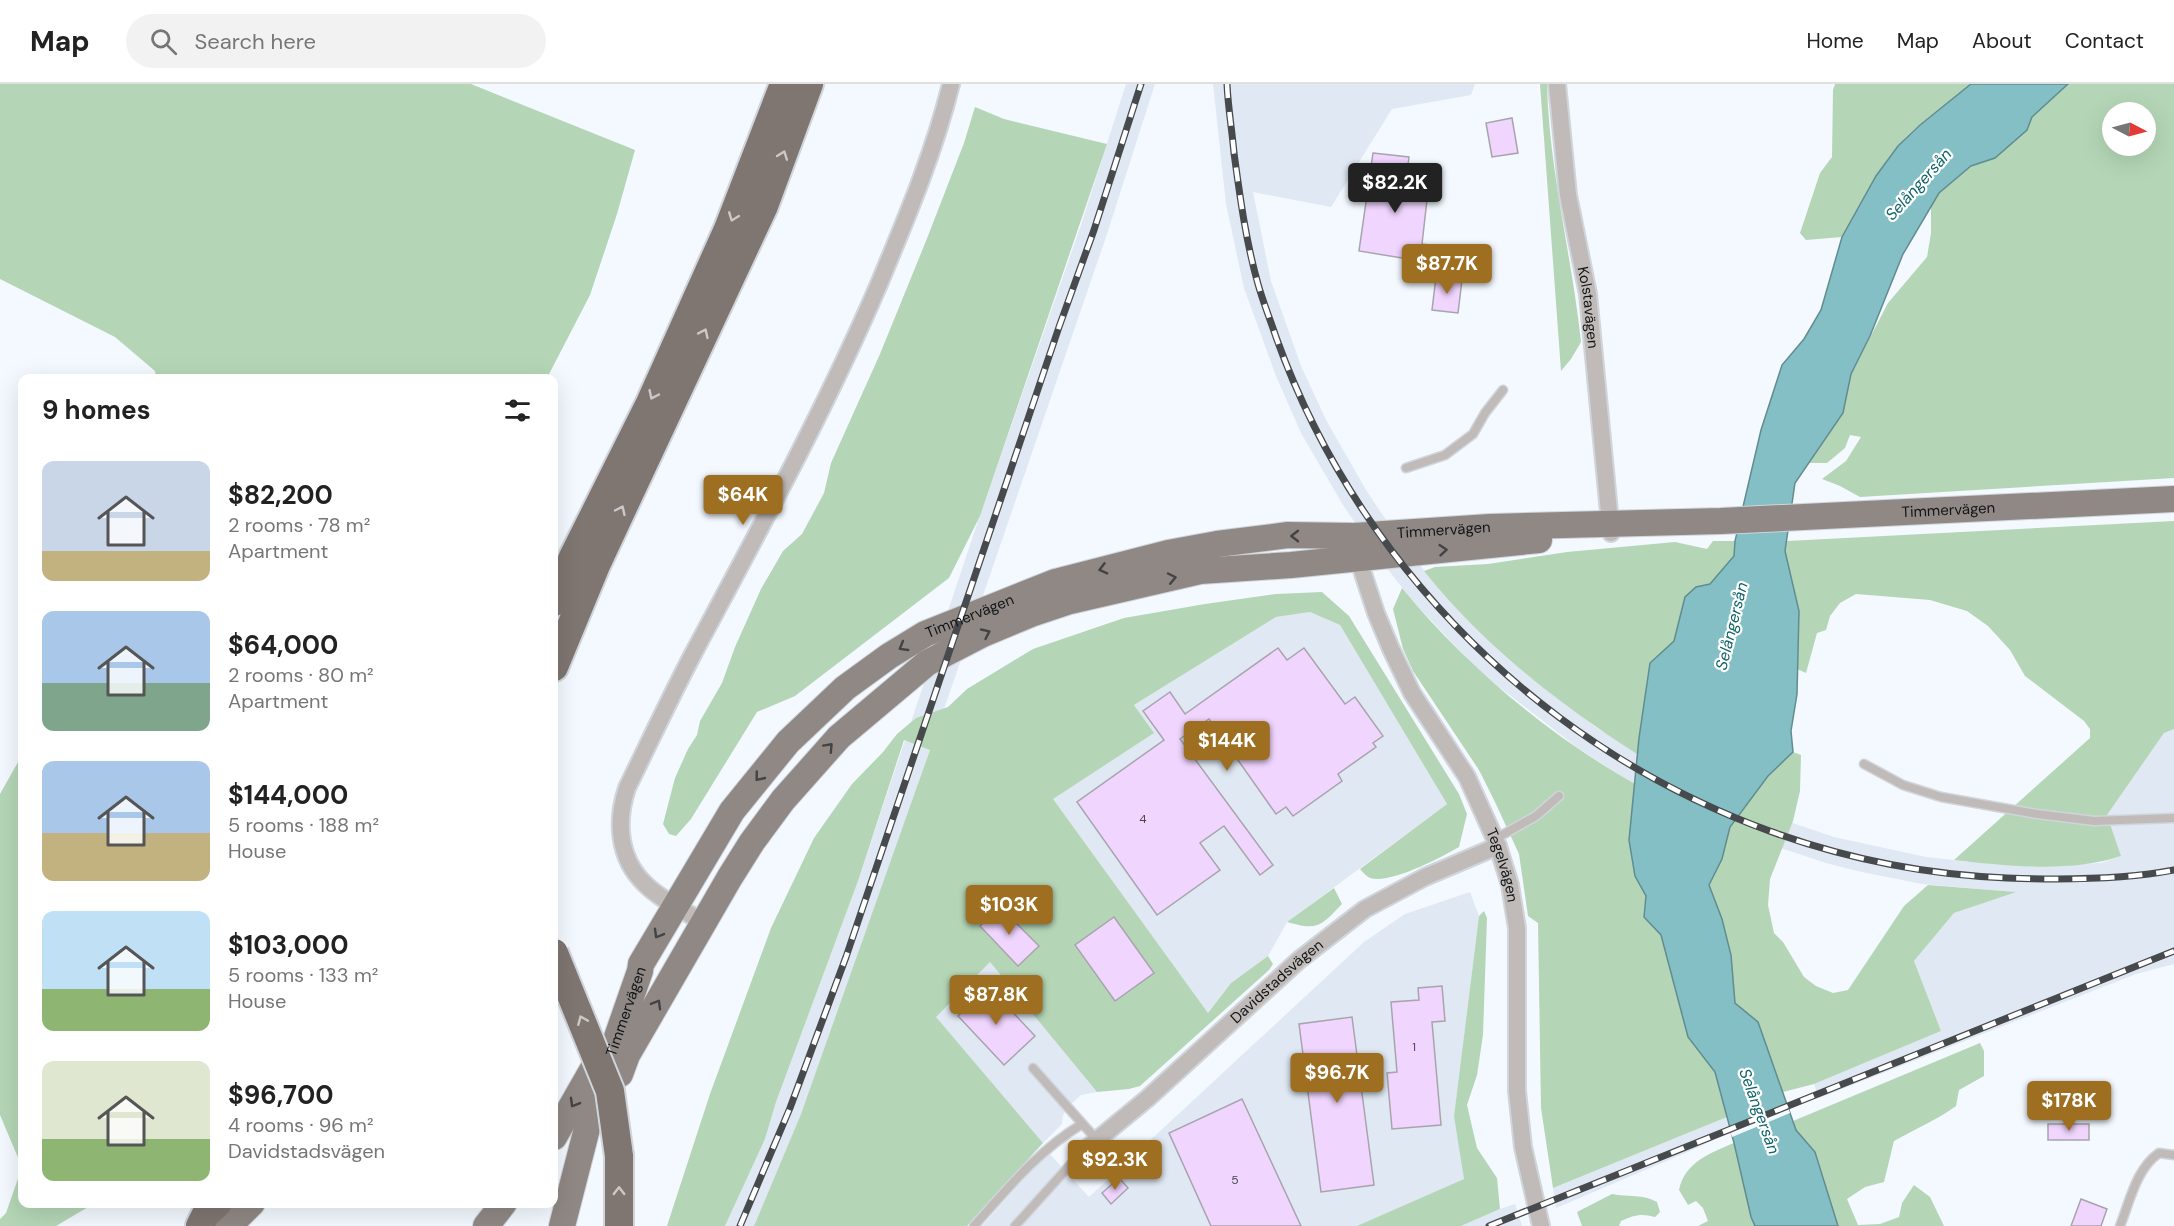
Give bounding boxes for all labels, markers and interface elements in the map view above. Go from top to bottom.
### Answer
search box [126,14,546,68]
text: Map [30,23,90,60]
icon: search [147,25,180,58]
text: Search here [195,27,316,56]
text: Home [1806,27,1864,55]
text: Map [1897,27,1939,55]
text: About [1972,27,2032,55]
text: Contact [2065,27,2144,55]
north arrow [2102,102,2156,156]
map controls [2102,102,2156,156]
water label: Selångersån [1881,144,1956,225]
one-way arrow [775,150,788,161]
pin: $82.2K [1346,163,1444,214]
text: $82.2K [1362,169,1428,195]
one-way arrow [728,211,740,222]
pin: $87.7K [1398,244,1496,295]
text: $87.7K [1416,250,1478,276]
street label: Kolstavägen [1573,265,1603,349]
one-way arrow [696,329,708,340]
one-way arrow [649,389,661,400]
text: 9 homes [42,393,151,427]
icon: filters [501,394,534,427]
pin: $64K [707,475,779,526]
text: $82,200 [228,478,333,512]
text: $64K [718,481,768,507]
icon: home [90,485,162,557]
street label: Timmervägen [1901,498,1996,522]
one-way arrow [614,505,626,516]
text: 2 rooms · 78 m² [228,512,370,538]
street label: Timmervägen [1396,517,1491,543]
one-way arrow [1291,530,1300,542]
text: Apartment [228,538,328,564]
one-way arrow [1439,544,1448,557]
one-way arrow [1099,562,1109,574]
one-way arrow [1167,572,1177,585]
water label: Selångersån [1710,580,1753,672]
street label: Timmervägen [922,589,1017,643]
text: $64,000 [228,628,338,662]
one-way arrow [979,629,990,641]
icon: home [90,635,162,707]
one-way arrow [899,640,909,652]
text: 2 rooms · 80 m² [228,662,374,688]
text: Apartment [228,688,328,714]
pin: $144K [1185,721,1269,772]
text: $144K [1198,727,1256,753]
one-way arrow [822,744,833,754]
one-way arrow [756,771,767,782]
text: $144,000 [228,778,348,812]
icon: home [90,785,162,857]
house number: 4 [1139,811,1147,827]
text: 5 rooms · 188 m² [228,812,379,838]
street label: Tegelvägen [1481,825,1523,904]
text: House [228,838,286,864]
pin: $103K [967,885,1051,936]
text: $103K [980,891,1038,917]
text: $103,000 [228,928,348,962]
one-way arrow [654,928,665,938]
icon: home [90,935,162,1007]
street label: Davidstadsvägen [1226,935,1328,1028]
text: 5 rooms · 133 m² [228,962,378,988]
street label: Timmervägen [601,964,651,1059]
pin: $87.8K [947,975,1045,1026]
text: $87.8K [964,981,1028,1007]
text: House [228,988,286,1014]
one-way arrow [649,1000,661,1010]
one-way arrow [577,1015,589,1026]
house number: 1 [1412,1039,1416,1055]
pin: $96.7K [1288,1053,1386,1104]
text: $96.7K [1304,1059,1370,1085]
water label: Selångersån [1734,1065,1785,1157]
text: $96,700 [228,1078,334,1112]
pin: $178K [2027,1081,2111,1132]
icon: home [90,1085,162,1157]
text: $178K [2041,1087,2097,1113]
one-way arrow [570,1097,581,1108]
text: 4 rooms · 96 m² [228,1112,374,1138]
text: Davidstadsvägen [228,1138,385,1164]
pin: $92.3K [1066,1140,1164,1191]
text: $92.3K [1082,1146,1148,1172]
house number: 5 [1231,1172,1239,1188]
one-way arrow [613,1187,625,1196]

